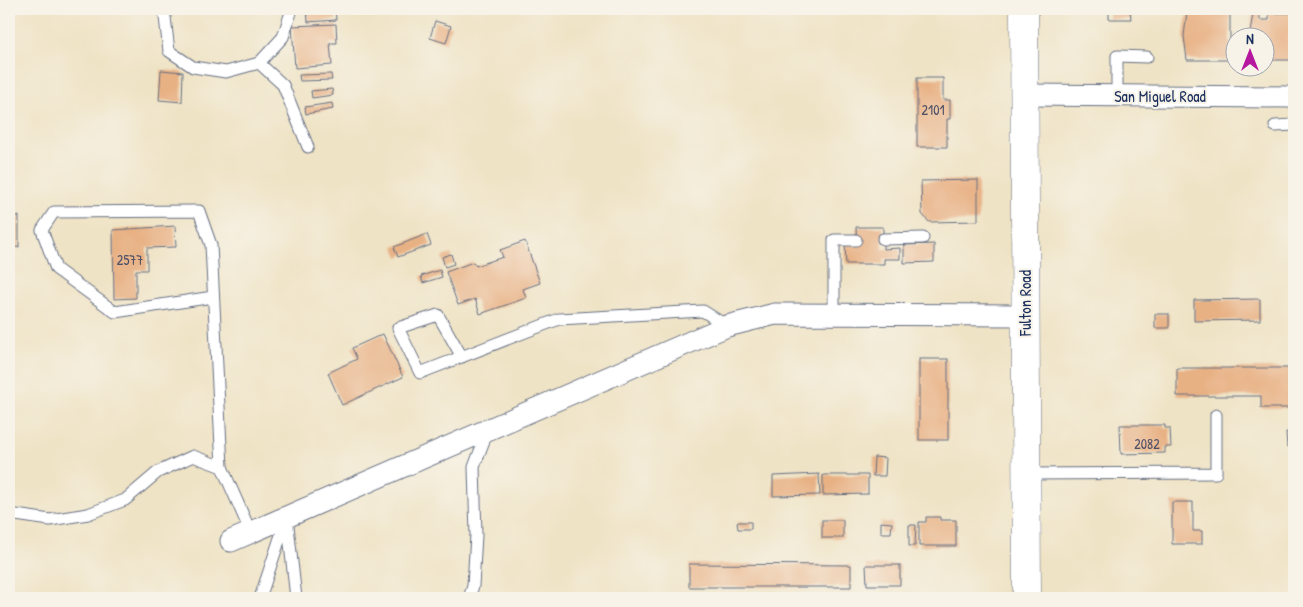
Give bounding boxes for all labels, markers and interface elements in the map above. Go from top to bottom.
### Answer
north arrow [1226,28,1276,78]
text: N [1246,29,1254,48]
street label: San Miguel Road [1114,85,1206,107]
house number: 2101 [922,100,945,119]
house number: 2577 [117,250,143,269]
street label: Fulton Road [1014,270,1036,337]
house number: 2082 [1134,434,1160,453]

